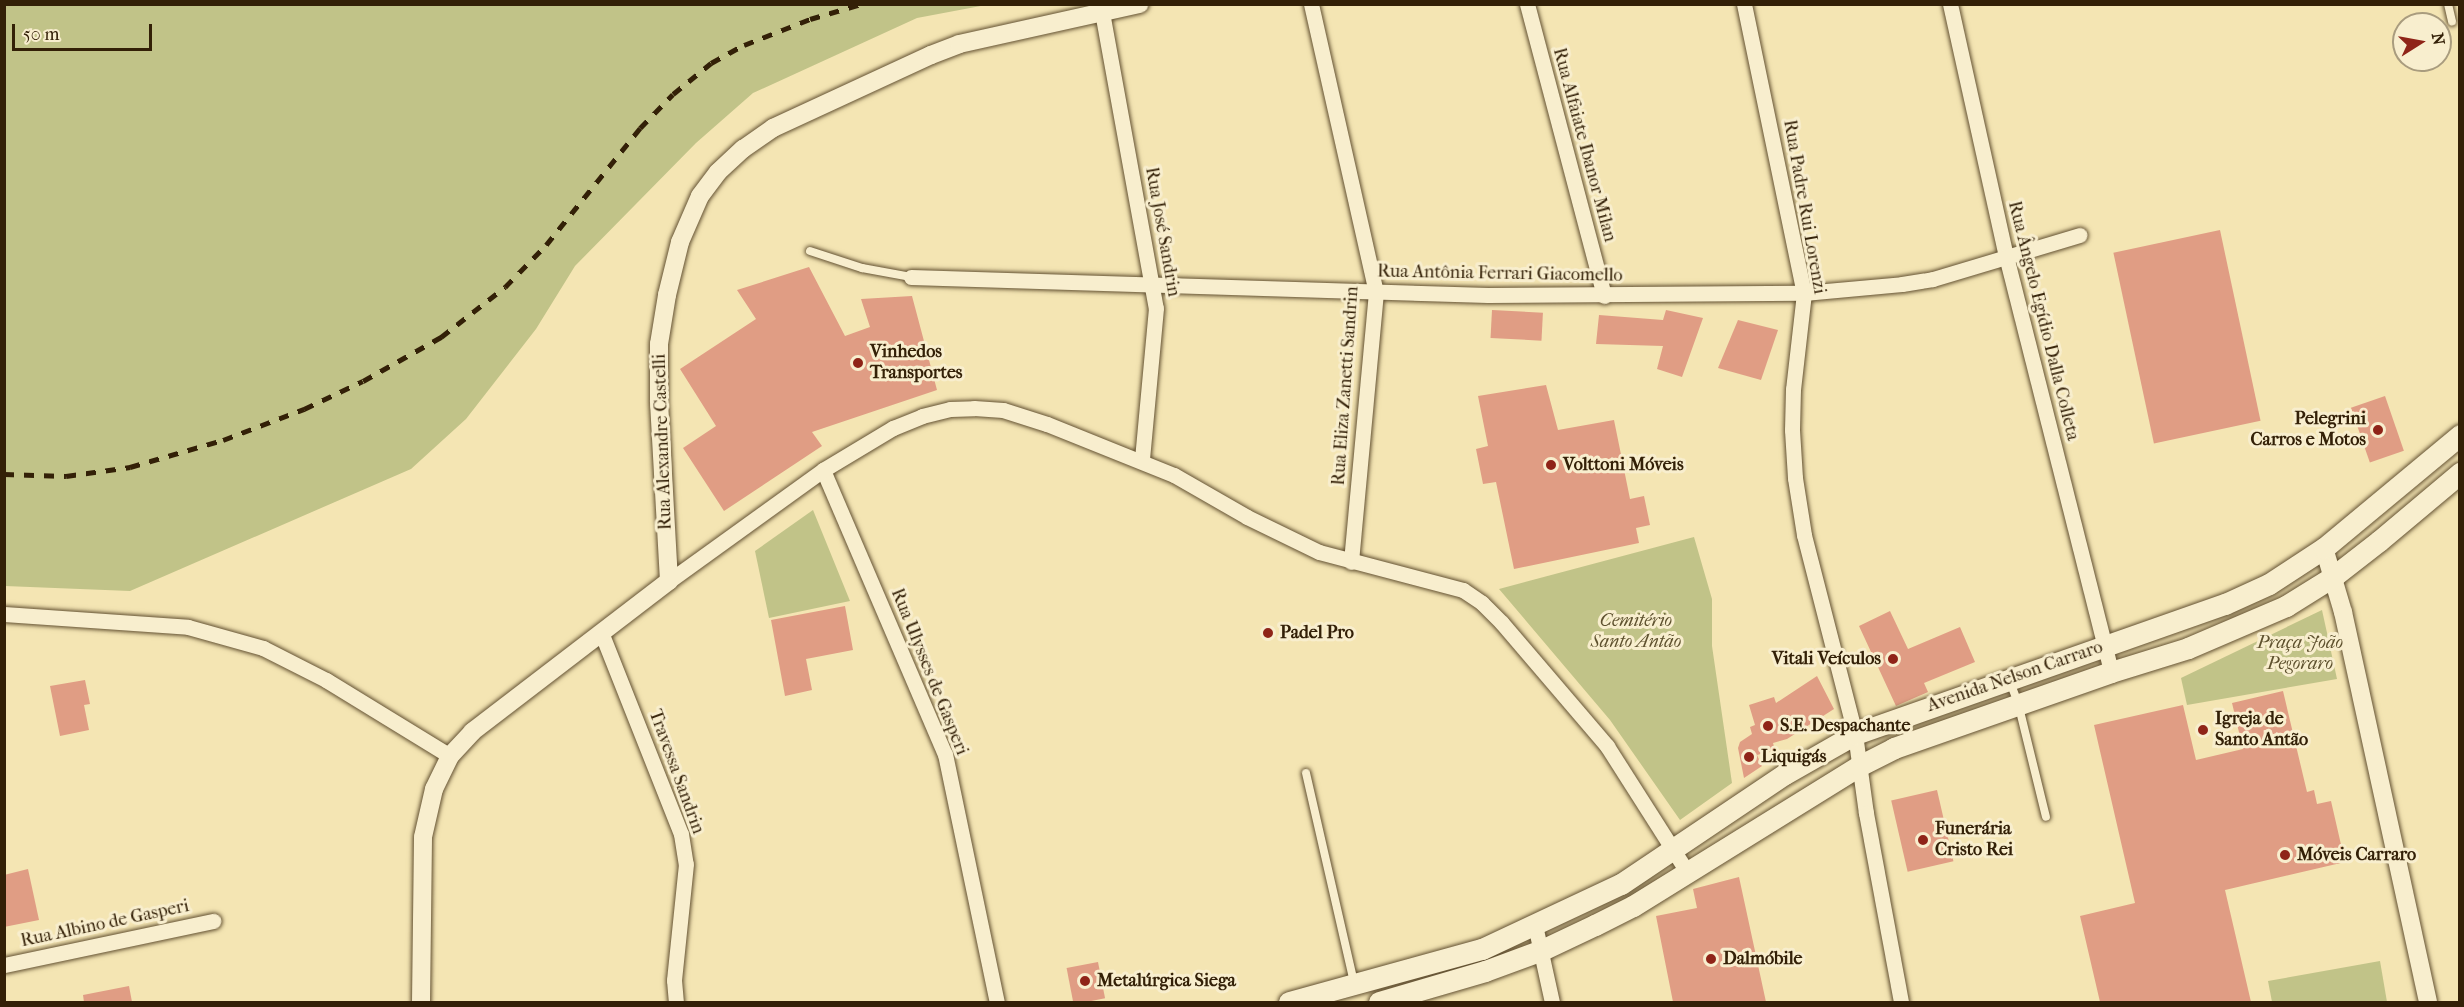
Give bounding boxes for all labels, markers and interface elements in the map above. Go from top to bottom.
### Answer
scale bar [15,12,154,50]
north arrow [2392,12,2452,72]
text: 50 m [23,24,59,45]
text: N [2428,31,2449,47]
street label: Rua Alfaiate Ibanor Milan [1548,46,1620,244]
street label: Rua Padre Rui Lorenzi [1778,118,1830,296]
street label: Rua José Sandrin [1140,165,1184,299]
street label: Rua Ângelo Egídio Dalla Colleta [2003,199,2083,443]
street label: Rua Antônia Ferrari Giacomello [1377,261,1623,287]
street label: Rua Eliza Zanetti Sandrin [1328,286,1364,486]
place label: Vinhedos Transportes [870,342,962,385]
street label: Rua Alexandre Castelli [649,354,677,530]
marker: Vinhedos Transportes [851,356,865,370]
place label: Pelegrini Carros e Motos [2250,409,2366,452]
marker: Pelegrini Carros e Motos [2371,423,2385,437]
place label: Volttoni Móveis [1563,454,1684,476]
marker: Volttoni Móveis [1544,458,1558,472]
street label: Rua Ulysses de Gasperi [886,585,972,759]
park label: Cemitério Santo Antão [1591,611,1681,654]
place label: Padel Pro [1280,622,1354,644]
marker: Padel Pro [1261,626,1275,640]
park label: Praça João Pegoraro [2257,633,2343,676]
street label: Avenida Nelson Carraro [1924,637,2106,717]
place label: Vitali Veículos [1772,648,1881,670]
marker: Vitali Veículos [1886,652,1900,666]
street label: Travessa Sandrin [643,707,709,837]
place label: Igreja de Santo Antão [2215,709,2308,752]
place label: S.E. Despachante [1780,715,1910,737]
marker: S.E. Despachante [1761,719,1775,733]
marker: Igreja de Santo Antão [2196,723,2210,737]
place label: Liquigás [1761,746,1826,768]
marker: Liquigás [1742,750,1756,764]
place label: Funerária Cristo Rei [1935,819,2013,862]
marker: Funerária Cristo Rei [1916,833,1930,847]
place label: Móveis Carraro [2297,844,2416,866]
marker: Móveis Carraro [2278,848,2292,862]
street label: Rua Albino de Gasperi [19,896,191,952]
place label: Dalmóbile [1723,948,1802,970]
marker: Dalmóbile [1704,952,1718,966]
place label: Metalúrgica Siega [1097,970,1236,992]
marker: Metalúrgica Siega [1078,974,1092,988]

